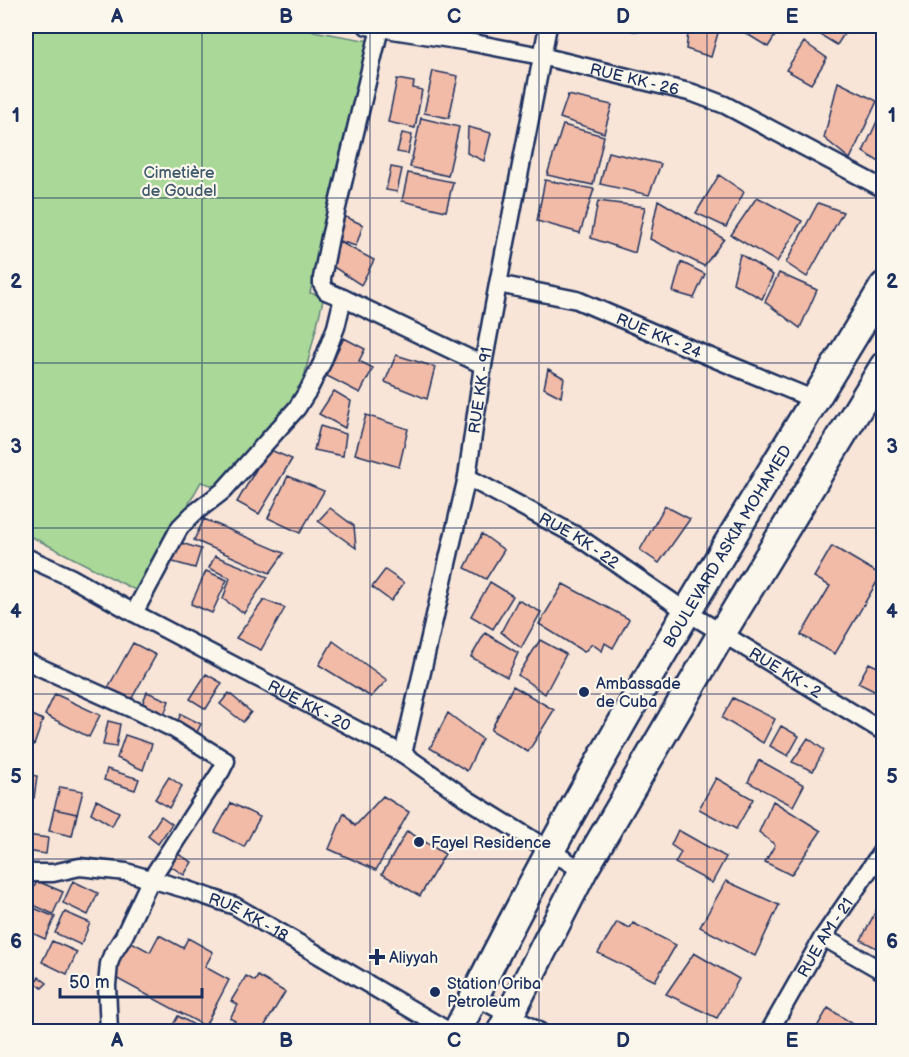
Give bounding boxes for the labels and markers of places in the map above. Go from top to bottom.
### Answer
place label: Ambassade de Cuba [596,675,681,712]
marker: Ambassade de Cuba [577,685,591,699]
place label: Fayel Residence [431,834,551,853]
marker: Fayel Residence [412,835,426,849]
place label: Aliyyah [389,949,438,968]
marker: Aliyyah [370,950,384,964]
place label: Station Oriba Petroleum [447,975,541,1012]
marker: Station Oriba Petroleum [428,985,442,999]

